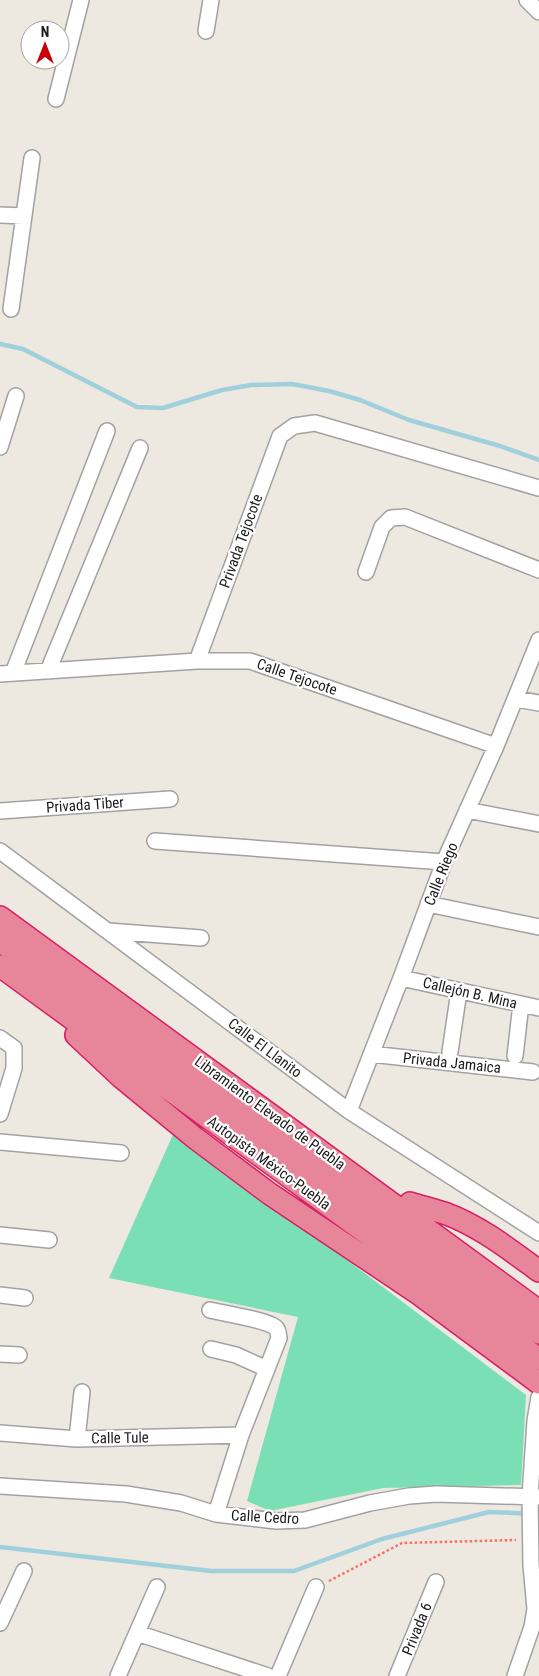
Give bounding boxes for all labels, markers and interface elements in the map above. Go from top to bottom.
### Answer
north arrow [20,20,70,70]
text: N [41,24,49,40]
street label: Privada Tejocote [216,492,266,590]
street label: Calle Tejocote [255,655,339,699]
street label: Privada Tiber [46,793,125,817]
street label: Calle Riego [420,840,462,908]
street label: Callejón B. Mina [421,973,519,1013]
street label: Calle El Llanito [225,1014,305,1082]
street label: Privada Jamaica [402,1049,502,1077]
street label: Libramiento Elevado de Puebla [191,1052,349,1174]
street label: Autopista México-Puebla [204,1112,334,1214]
street label: Calle Tule [91,1428,149,1448]
street label: Calle Cedro [231,1506,299,1528]
street label: Privada 6 [398,1600,436,1658]

